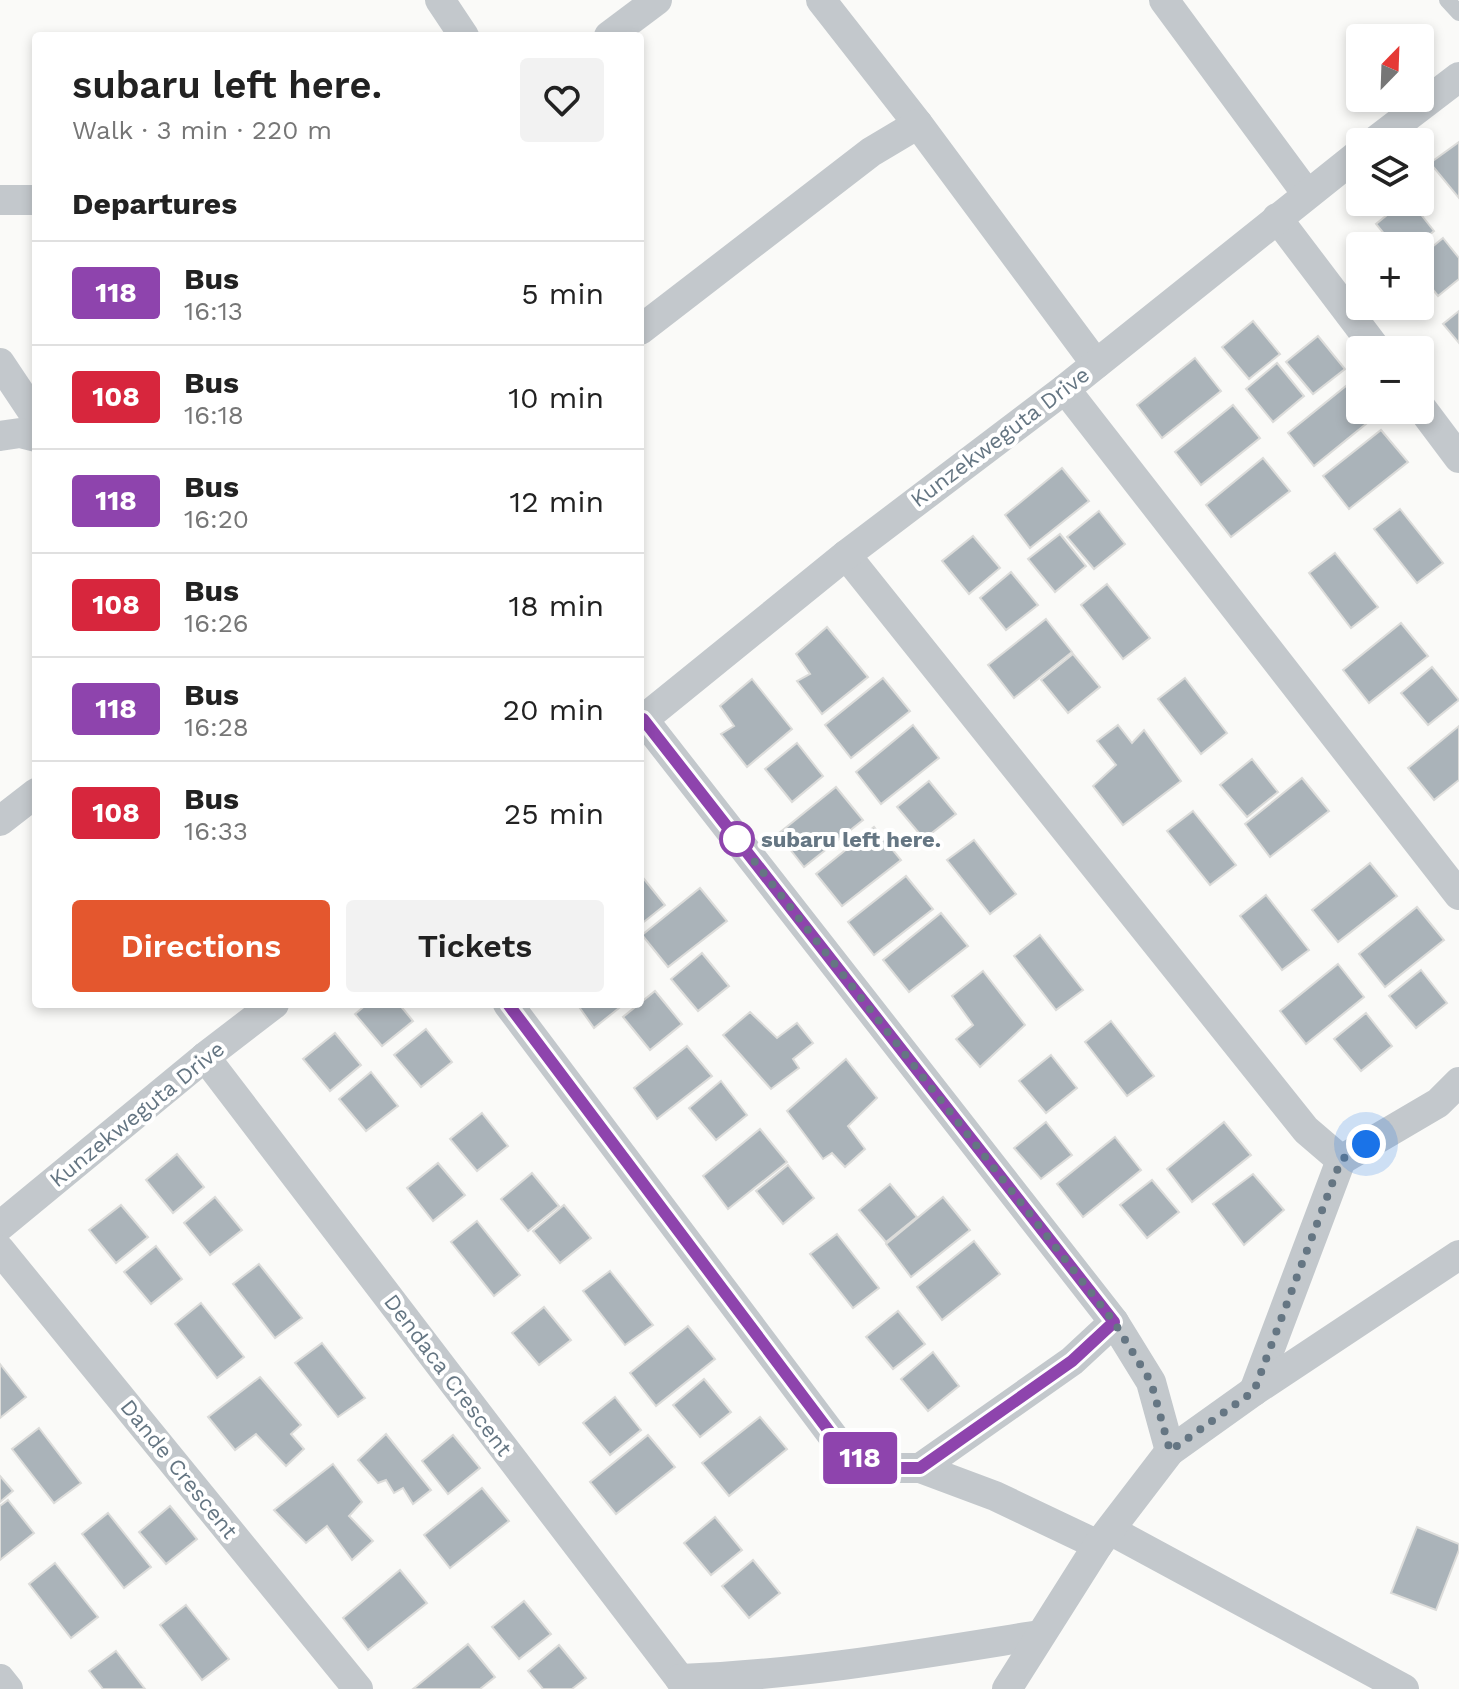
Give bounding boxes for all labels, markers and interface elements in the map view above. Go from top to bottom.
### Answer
north arrow [1346,24,1434,112]
map controls [1346,24,1434,424]
button: heart [520,58,604,142]
text: subaru left here. [72,63,382,107]
text: Walk · 3 min · 220 m [72,115,332,145]
button: layers [1346,128,1434,216]
text: Departures [72,186,237,221]
button: + [1346,232,1434,320]
text: Bus [184,261,239,296]
text: 118 [95,276,137,309]
text: 5 min [521,276,604,311]
text: 16:13 [184,296,243,326]
button: − [1346,336,1434,424]
street label: Kunzekweguta Drive [906,362,1094,512]
text: Bus [184,365,239,400]
text: 108 [92,380,140,413]
text: 10 min [508,380,604,415]
text: 16:18 [184,400,244,430]
text: Bus [184,469,239,504]
text: 118 [95,484,137,517]
text: 12 min [509,484,604,519]
text: 16:20 [184,504,249,534]
text: Bus [184,573,239,608]
text: 108 [92,588,140,621]
text: 18 min [508,588,604,623]
text: 16:26 [184,608,249,638]
text: Bus [184,677,239,712]
text: 118 [95,692,137,725]
text: 20 min [502,692,604,727]
text: 16:28 [184,712,249,742]
text: Bus [184,781,239,816]
text: 108 [92,796,140,829]
text: 25 min [504,796,604,831]
text: 16:33 [184,816,248,846]
marker: subaru left here. [720,822,754,856]
place label: subaru left here. [761,827,941,852]
button: Directions [72,900,330,992]
button: Tickets [346,900,604,992]
street label: Kunzekweguta Drive [45,1036,229,1192]
your location [1346,1124,1386,1164]
street label: Dendaca Crescent [379,1289,517,1461]
street label: Dande Crescent [115,1394,243,1544]
line badge: 118 [814,1432,906,1484]
text: 118 [839,1441,881,1474]

